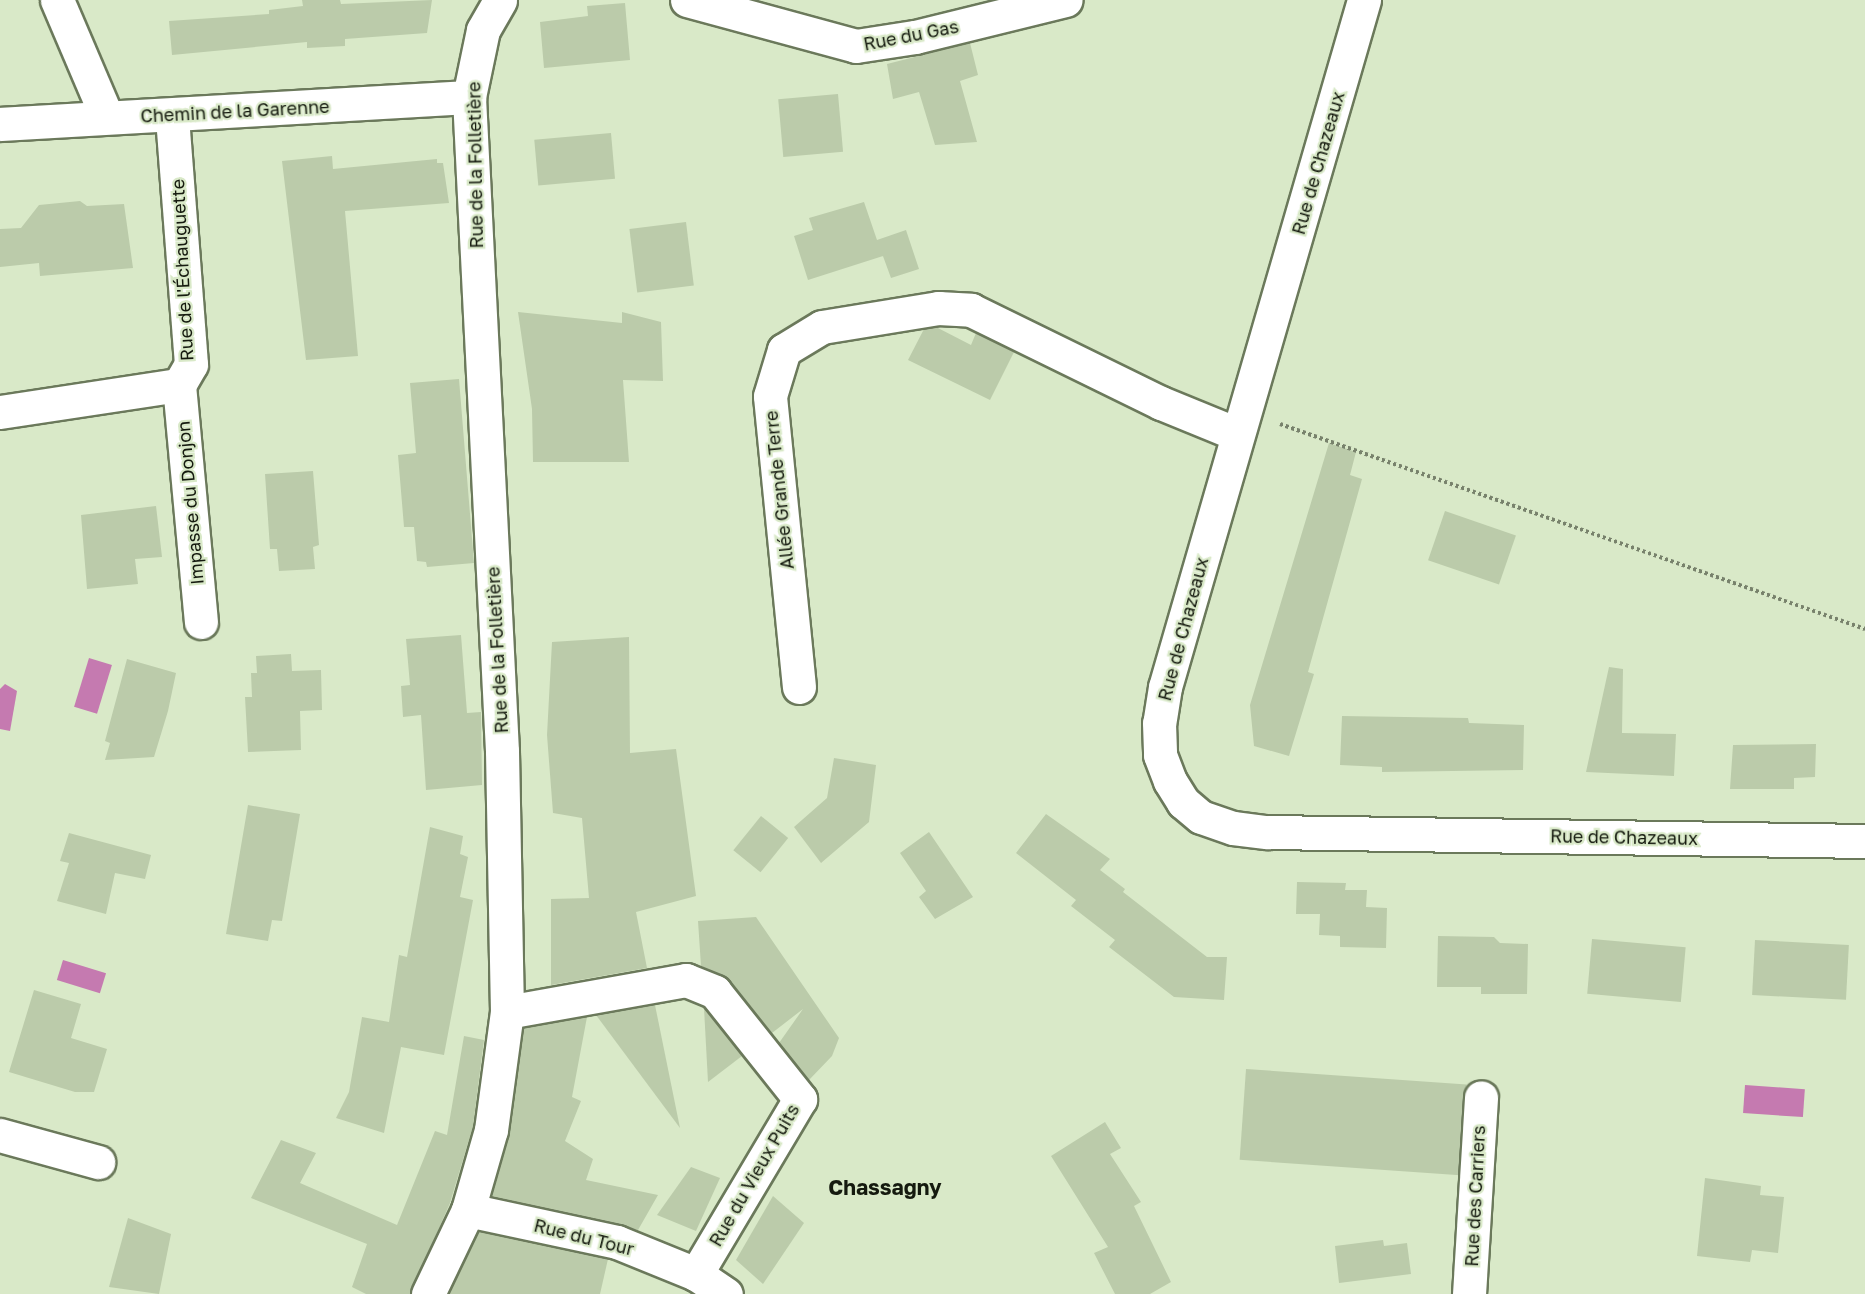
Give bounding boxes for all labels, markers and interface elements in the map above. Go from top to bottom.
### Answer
street label: Rue du Gas [862,15,960,55]
street label: Rue de la Folletière [463,81,487,249]
street label: Rue de Chazeaux [1287,89,1349,237]
street label: Chemin de la Garenne [140,95,330,127]
street label: Rue de l'Échauguette [166,178,198,362]
street label: Allée Grande Terre [760,410,798,570]
street label: Impasse du Donjon [172,420,208,586]
street label: Rue de Chazeaux [1153,555,1213,703]
street label: Rue de la Folletière [482,566,512,734]
street label: Rue de Chazeaux [1550,825,1698,849]
street label: Rue du Vieux Puits [704,1100,804,1250]
street label: Rue des Carriers [1461,1125,1489,1267]
district label: Chassagny [828,1174,942,1200]
street label: Rue du Tour [532,1214,636,1260]

